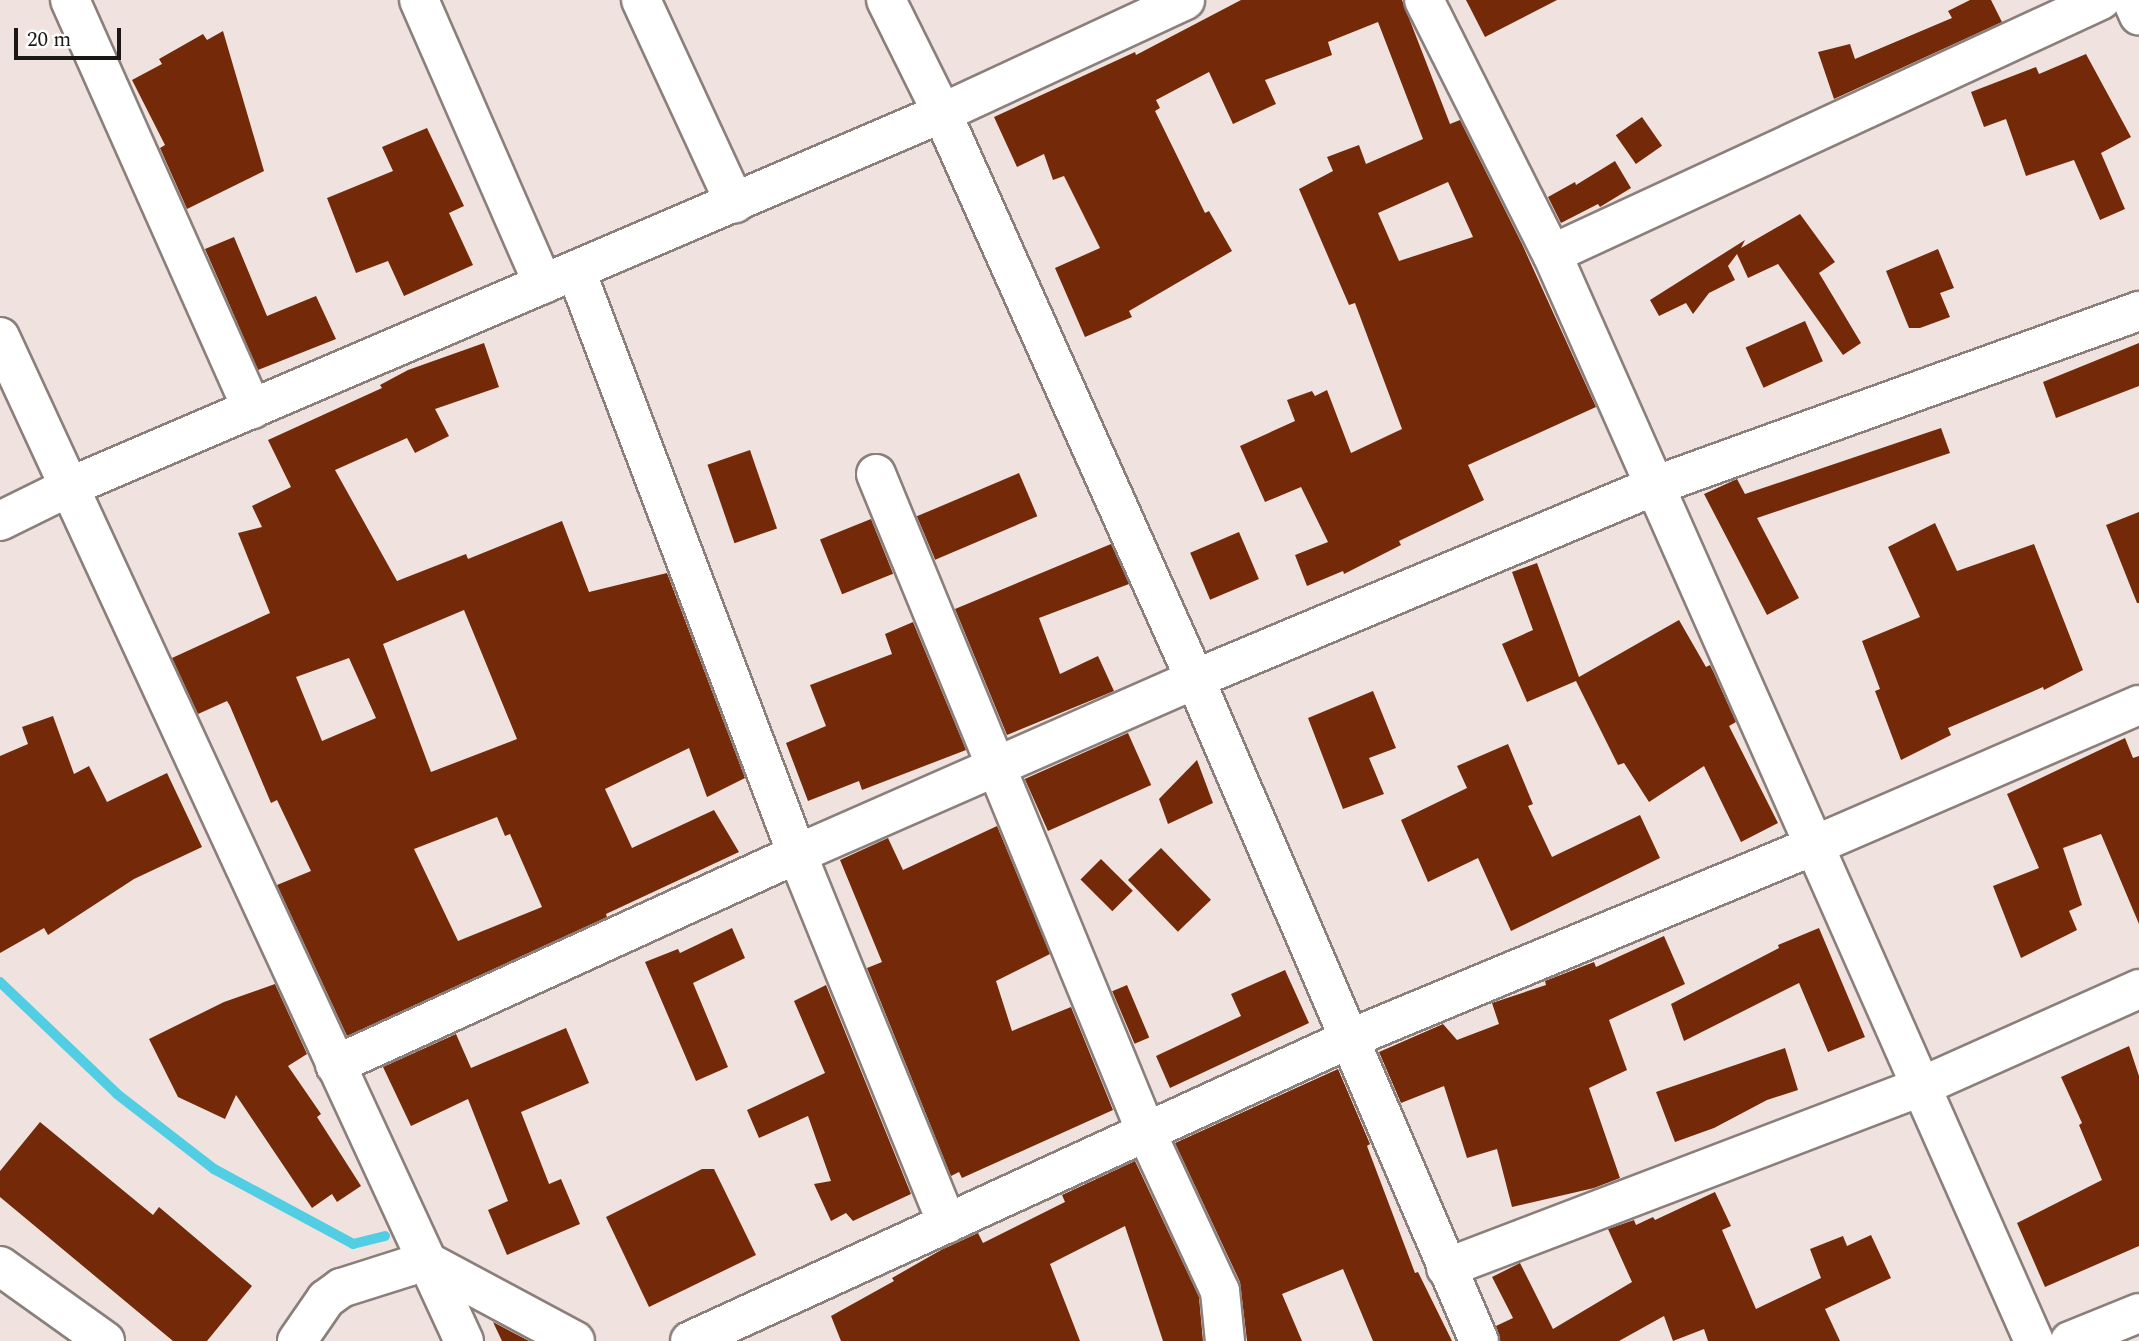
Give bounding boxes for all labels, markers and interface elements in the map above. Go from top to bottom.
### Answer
scale bar [18,14,124,58]
text: 20 m [27,24,71,56]

